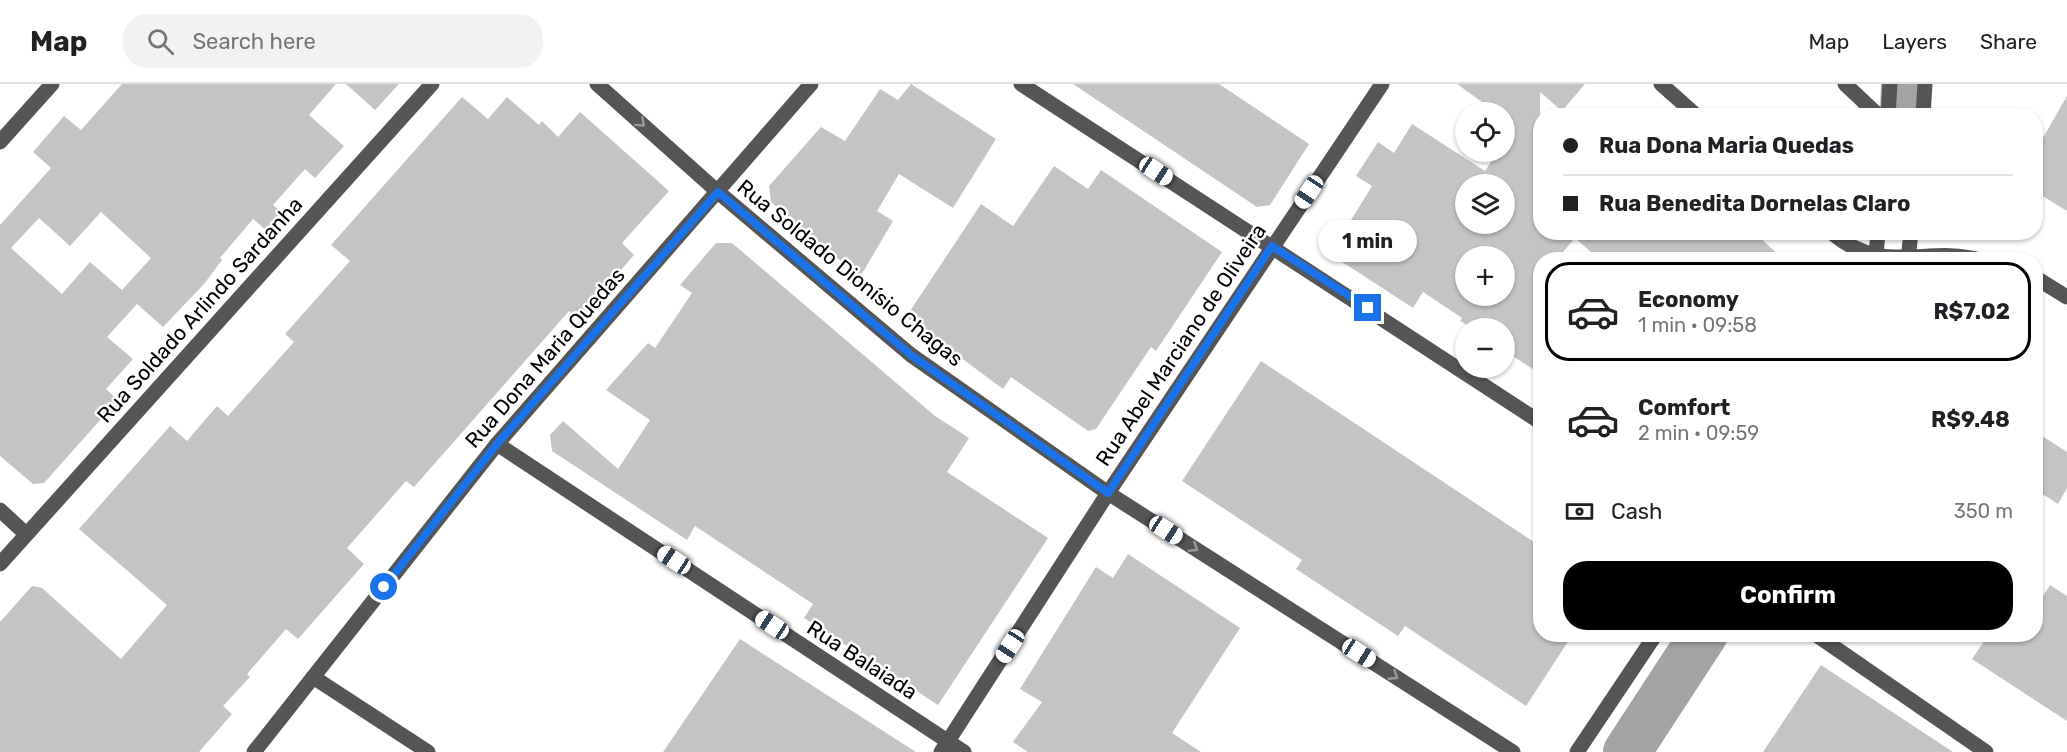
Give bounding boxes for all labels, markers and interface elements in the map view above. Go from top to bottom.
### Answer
search box [123,14,543,68]
text: Map [30,25,87,58]
icon: search [144,25,177,58]
text: Search here [192,28,316,55]
text: Map [1808,29,1849,54]
text: Layers [1882,29,1947,54]
text: Share [1980,29,2037,54]
map controls [1455,102,1515,378]
button: locate [1455,102,1515,162]
one-way arrow [634,116,644,127]
text: Rua Dona Maria Quedas [1599,132,1854,159]
car [1136,154,1176,188]
car [1291,172,1327,212]
street label: Rua Soldado Dionísio Chagas [733,174,968,371]
button: layers [1455,174,1515,234]
text: Rua Benedita Dornelas Claro [1599,190,1910,217]
street label: Rua Soldado Arlindo Sardanha [92,192,308,428]
street label: Rua Abel Marciano de Oliveira [1090,219,1271,471]
callout: 1 min [1318,221,1418,263]
text: 1 min [1342,229,1393,253]
button: + [1455,246,1515,306]
street label: Rua Dona Maria Quedas [460,262,630,453]
icon: car [1566,285,1620,339]
text: Economy [1638,286,1739,313]
route end [1354,294,1381,321]
text: R$7.02 [1933,298,2010,325]
text: 1 min · 09:58 [1638,313,1757,337]
button: − [1455,318,1515,378]
icon: car [1566,393,1620,447]
text: Comfort [1638,394,1730,421]
text: R$9.48 [1931,406,2010,433]
text: 2 min · 09:59 [1638,421,1759,445]
icon: cash [1563,495,1596,528]
text: Cash [1611,498,1662,525]
text: 350 m [1954,499,2013,523]
car [1146,513,1186,547]
one-way arrow [1188,541,1199,552]
car [654,543,694,577]
button: Confirm [1563,561,2013,630]
route start [370,573,397,600]
car [752,608,792,642]
street label: Rua Balaiada [803,615,922,704]
car [993,626,1027,666]
car [1339,636,1379,670]
one-way arrow [1388,668,1398,680]

